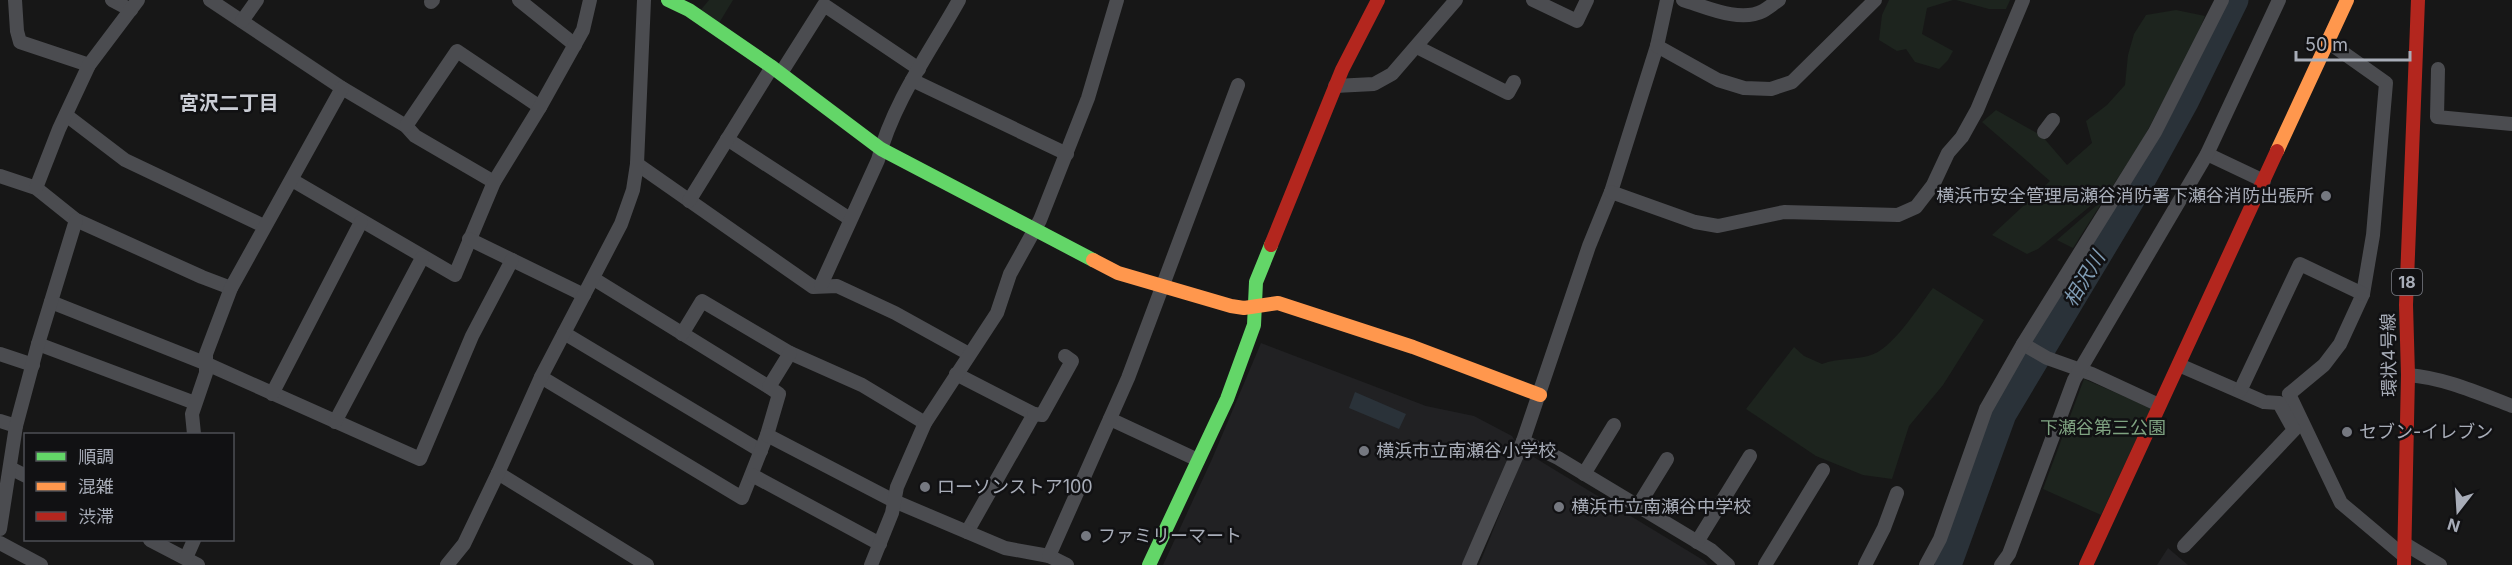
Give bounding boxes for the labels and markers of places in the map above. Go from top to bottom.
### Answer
place label: 横浜市安全管理局瀬谷消防署下瀬谷消防出張所 [1936,185,2314,206]
marker: 横浜市安全管理局瀬谷消防署下瀬谷消防出張所 [2319,189,2333,203]
place label: セブン-イレブン [2359,421,2493,442]
marker: セブン-イレブン [2340,425,2354,439]
place label: 横浜市立南瀬谷小学校 [1376,440,1556,461]
marker: 横浜市立南瀬谷小学校 [1357,444,1371,458]
place label: ローソンストア100 [937,476,1093,497]
marker: ローソンストア100 [918,480,932,494]
place label: 横浜市立南瀬谷中学校 [1571,496,1751,517]
marker: 横浜市立南瀬谷中学校 [1552,500,1566,514]
place label: ファミリーマート [1098,525,1242,546]
marker: ファミリーマート [1079,529,1093,543]

